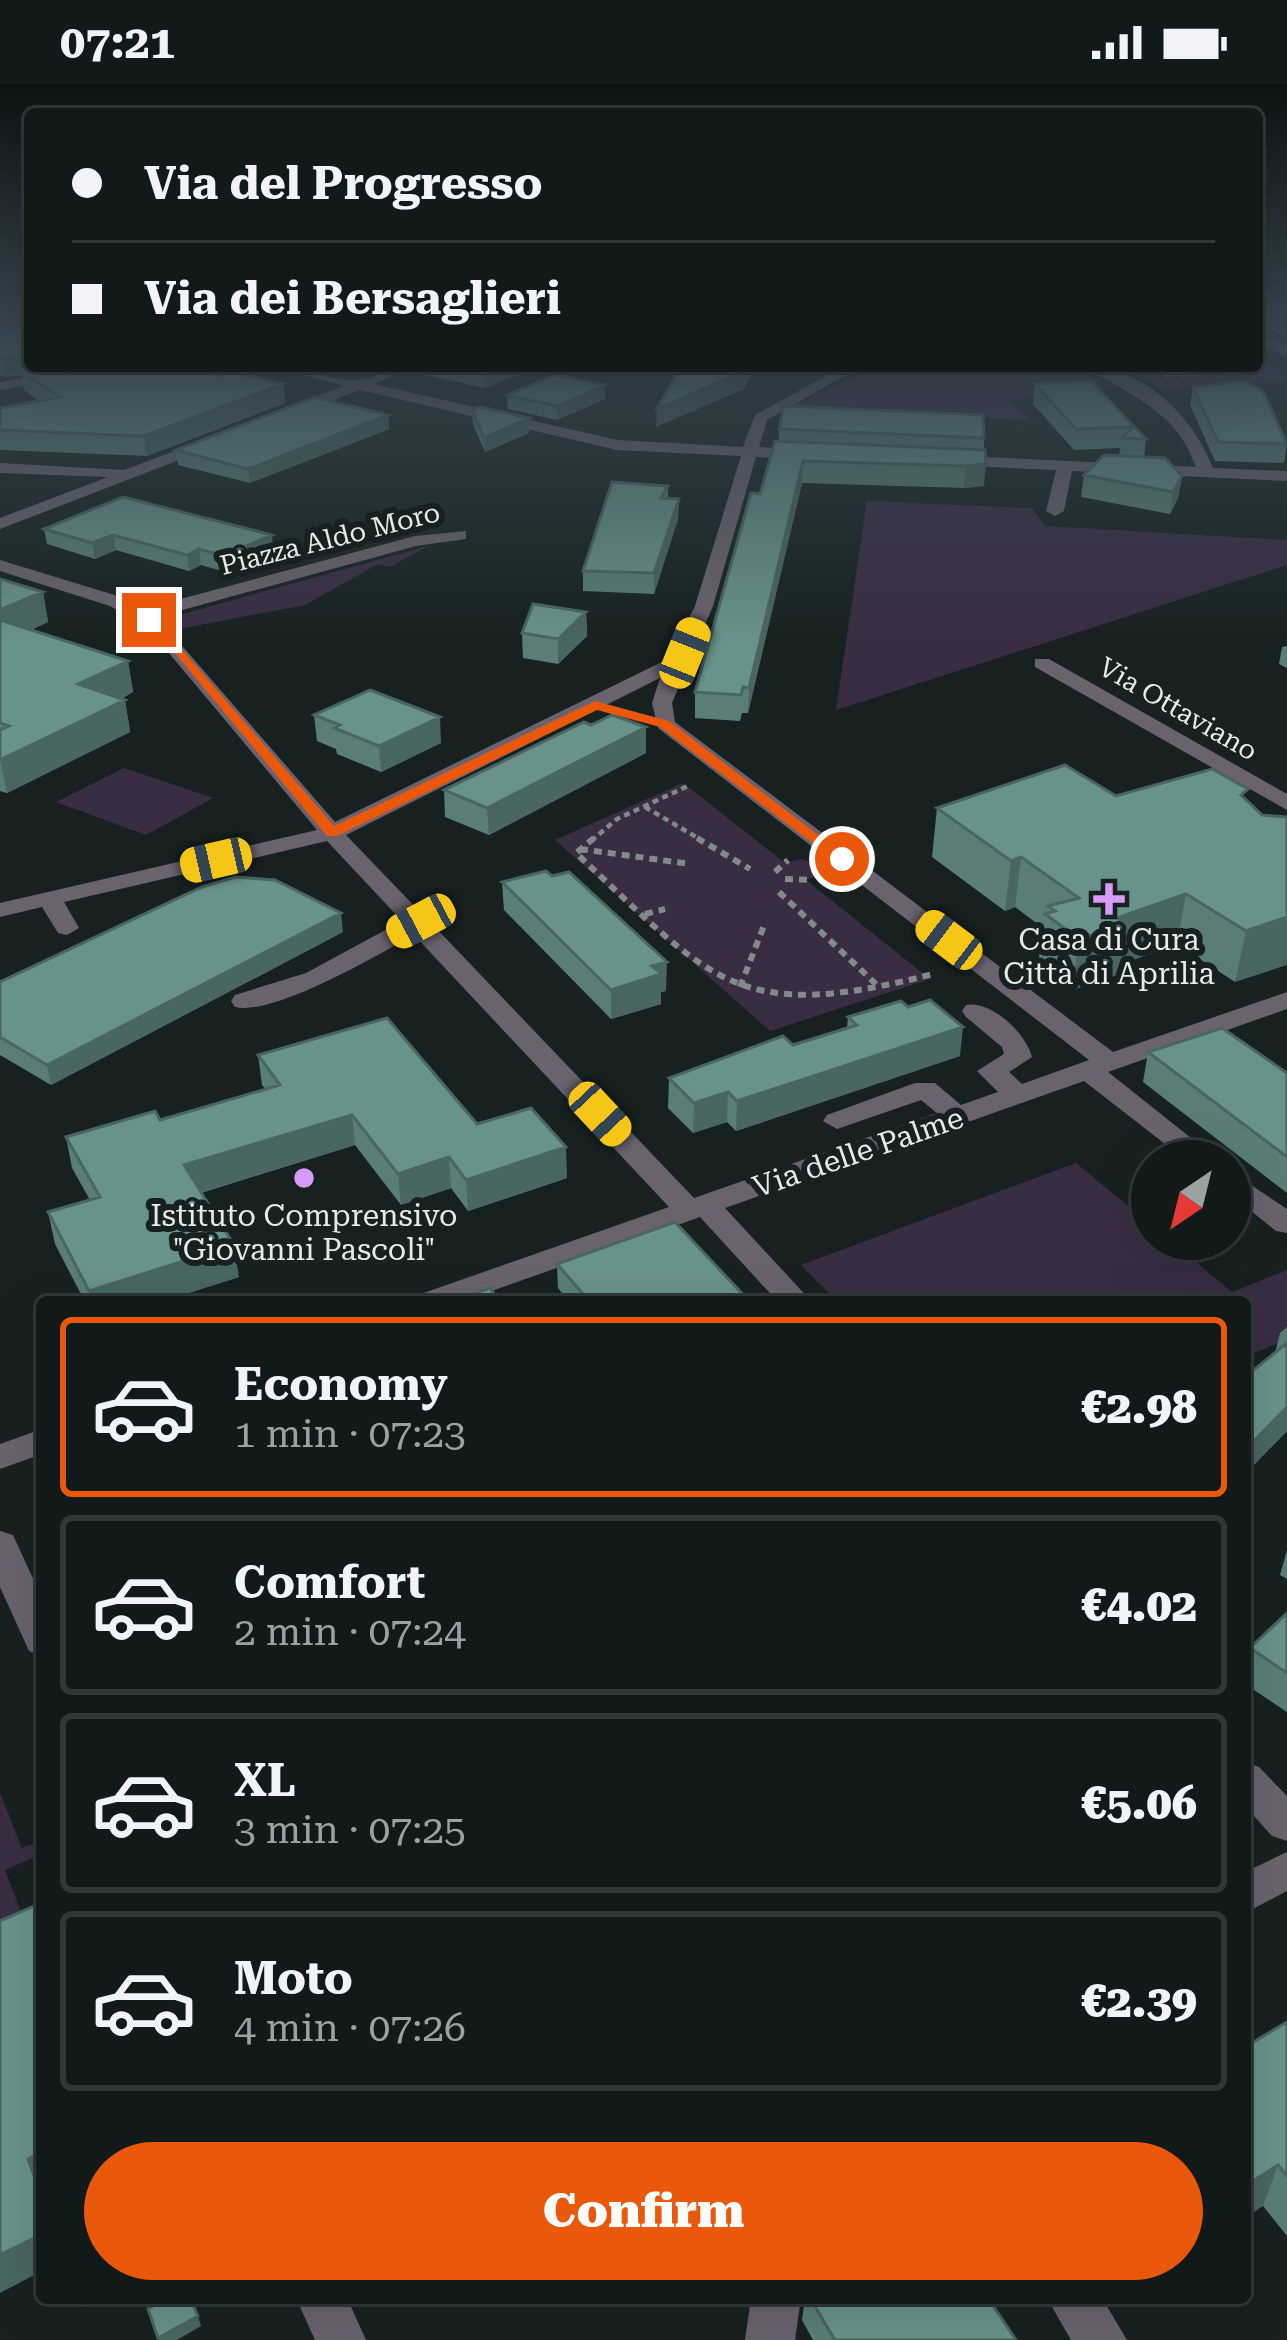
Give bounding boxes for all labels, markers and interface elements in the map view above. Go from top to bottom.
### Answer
text: 07:21 [60,16,175,69]
text: Via del Progresso [144,157,543,210]
text: Via dei Bersaglieri [144,272,561,325]
street label: Piazza Aldo Moro [217,496,443,582]
route end [122,593,176,647]
car [655,613,715,693]
street label: Via Ottaviano [1093,651,1263,767]
route start [815,832,869,886]
car [177,834,255,886]
marker: Casa di Cura Città di Aprilia [1093,883,1125,915]
car [381,888,461,954]
car [909,904,989,976]
place label: Casa di Cura Città di Aprilia [1003,922,1215,991]
car [562,1075,638,1153]
street label: Via delle Palme [748,1100,968,1204]
north arrow [1131,1140,1251,1260]
map controls [1131,1140,1251,1260]
marker: Istituto Comprensivo "Giovanni Pascoli" [291,1165,317,1191]
place label: Istituto Comprensivo "Giovanni Pascoli" [151,1198,458,1267]
icon: car [90,1353,198,1461]
text: Economy [234,1358,448,1411]
text: €2.98 [1081,1381,1197,1434]
text: 1 min · 07:23 [234,1411,466,1457]
icon: car [90,1551,198,1659]
text: Comfort [234,1556,425,1609]
text: €4.02 [1081,1579,1197,1632]
text: 2 min · 07:24 [234,1609,466,1655]
icon: car [90,1749,198,1857]
text: XL [234,1754,296,1807]
text: €5.06 [1081,1777,1197,1830]
text: 3 min · 07:25 [234,1807,466,1853]
icon: car [90,1947,198,2055]
text: Moto [234,1952,353,2005]
text: €2.39 [1081,1975,1197,2028]
text: 4 min · 07:26 [234,2005,466,2051]
button: Confirm [84,2142,1203,2280]

